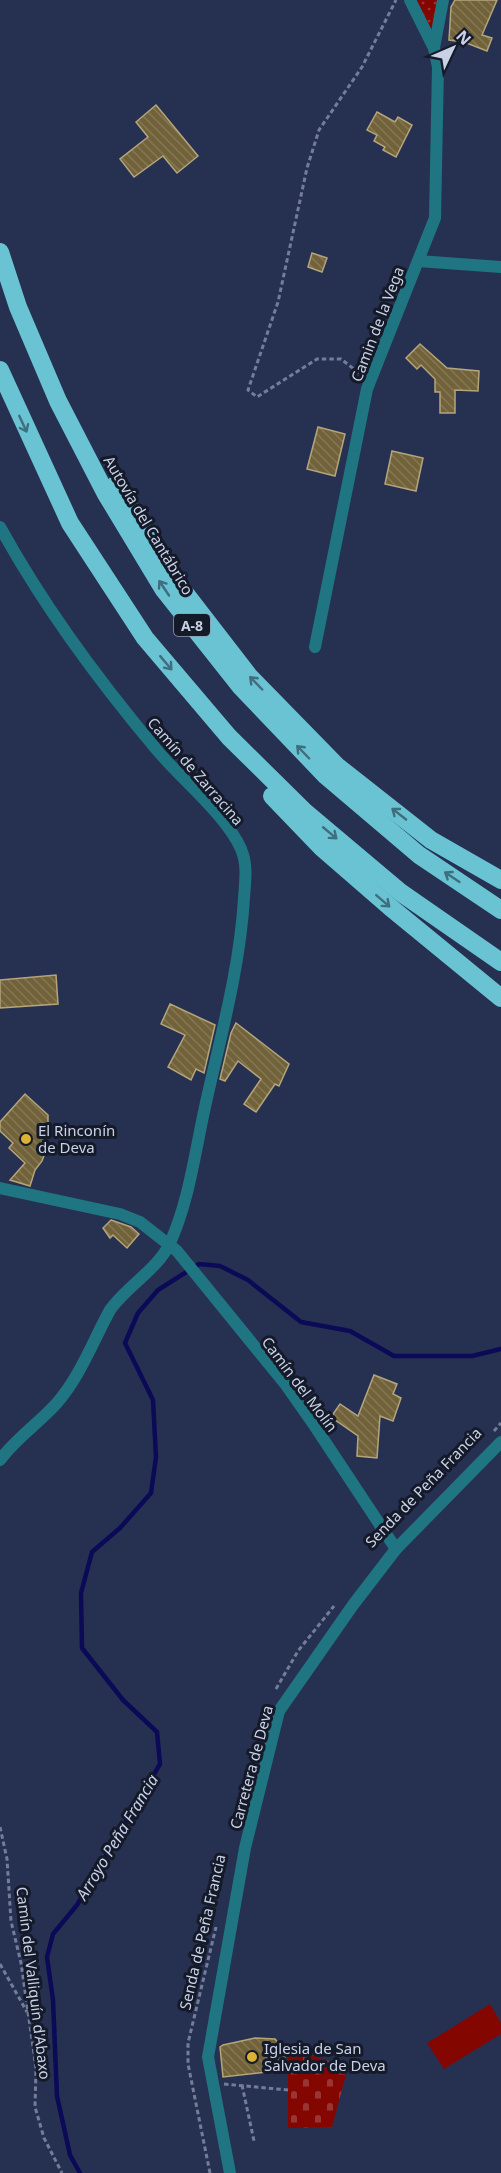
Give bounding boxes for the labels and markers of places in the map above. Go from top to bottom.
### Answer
place label: El Rinconín de Deva [38,1120,115,1157]
marker: El Rinconín de Deva [19,1132,33,1146]
place label: Iglesia de San Salvador de Deva [264,2038,386,2075]
marker: Iglesia de San Salvador de Deva [245,2050,259,2064]

